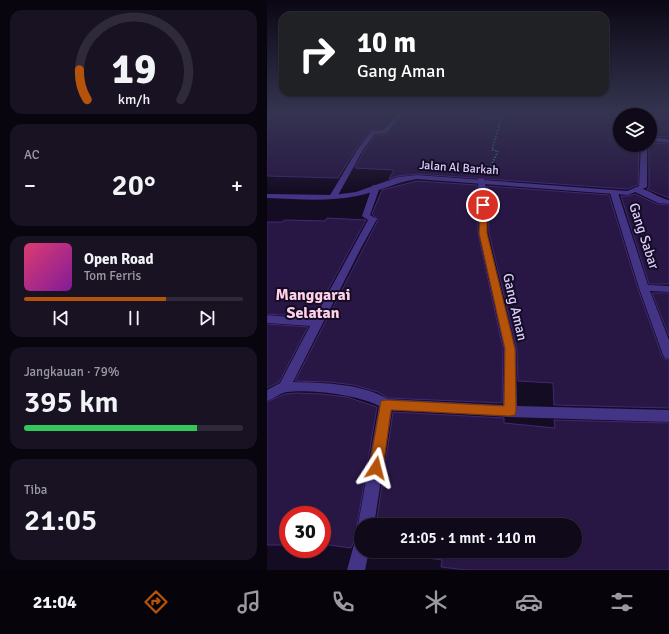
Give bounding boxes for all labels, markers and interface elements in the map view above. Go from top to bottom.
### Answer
text: 10 m [357,26,416,60]
icon: right [291,28,343,80]
text: 19 [111,44,156,95]
text: Gang Aman [357,60,445,82]
text: km/h [117,91,150,108]
map controls [613,108,657,152]
button: layers [613,108,657,152]
text: AC [24,147,40,163]
street label: Jalan Al Barkah [419,158,499,178]
text: 20° [112,167,155,204]
text: − [24,172,36,199]
text: + [231,172,243,199]
pin [466,188,500,222]
icon: arrive [472,194,494,216]
street label: Gang Sabar [625,201,663,272]
text: Open Road [84,250,154,268]
text: Tom Ferris [84,268,141,284]
street label: Gang Aman [499,272,531,342]
district label: Manggarai Selatan [276,285,350,323]
icon: previous [50,307,72,329]
icon: pause [123,307,145,329]
icon: next [196,307,218,329]
text: Jangkauan · 79% [24,364,119,380]
text: 395 km [24,384,119,421]
position arrow [355,447,397,489]
text: Tiba [24,482,47,498]
text: 21:05 [24,502,97,539]
speed limit sign: 30 [279,506,331,558]
text: 21:05 · 1 mnt · 110 m [400,529,536,547]
icon: directions [142,588,170,616]
icon: music [235,588,263,616]
icon: phone [329,588,357,616]
icon: climate [422,588,450,616]
icon: car [515,588,543,616]
icon: filters [608,588,636,616]
text: 21:04 [33,591,77,613]

